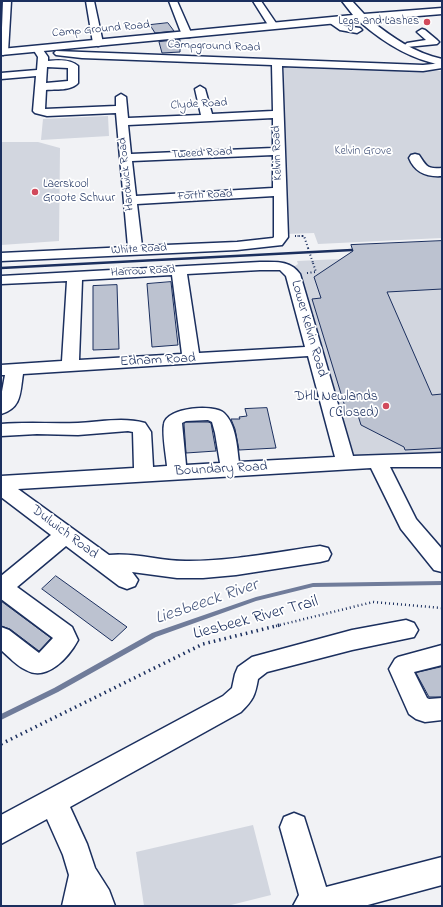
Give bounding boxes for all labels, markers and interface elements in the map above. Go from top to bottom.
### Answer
place label: Legs and Lashes [338,15,419,29]
marker: Legs and Lashes [422,17,432,27]
street label: Camp Ground Road [52,19,150,41]
street label: Campground Road [167,38,261,56]
street label: Clyde Road [170,96,228,114]
street label: Kelvin Road [270,125,286,181]
street label: Hardwick Road [116,137,138,211]
street label: Tweed Road [171,145,233,163]
park label: Kelvin Grove [335,145,391,159]
place label: Laerskool Groote Schuur [43,178,115,206]
marker: Laerskool Groote Schuur [30,187,40,197]
street label: Forth Road [177,187,233,205]
street label: White Road [111,241,167,259]
street label: Harrow Road [111,263,175,281]
street label: Lower Kelvin Road [286,279,330,379]
street label: Ednam Road [120,351,196,371]
place label: DHL Newlands (Closed) [294,390,378,422]
marker: DHL Newlands (Closed) [381,401,391,411]
street label: Boundary Road [174,459,268,481]
street label: Dulwich Road [27,502,101,564]
water label: Liesbeeck River [153,575,261,631]
street label: Liesbeek River Trail [191,593,321,645]

